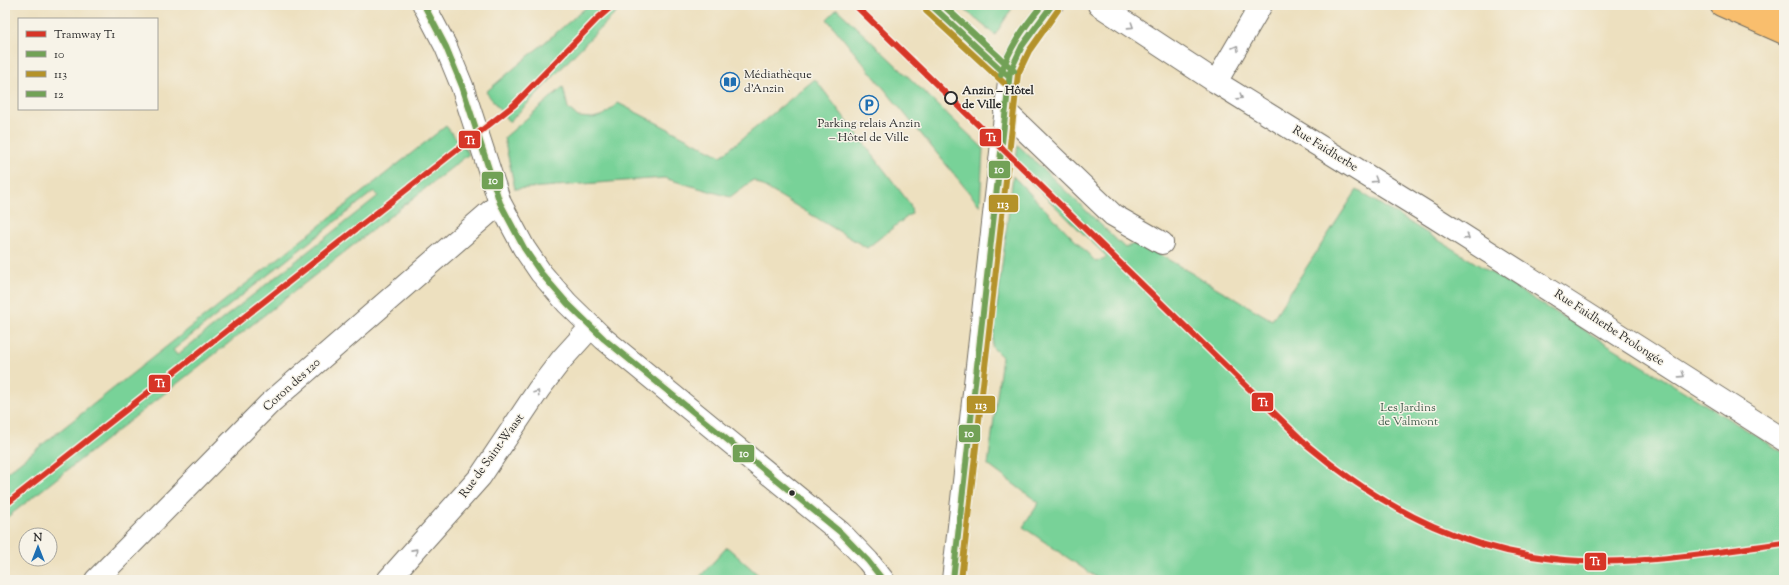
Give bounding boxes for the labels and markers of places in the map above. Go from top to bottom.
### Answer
place label: Médiathèque d'Anzin [744,66,812,98]
library icon: Médiathèque d'Anzin [719,71,741,93]
place label: Anzin – Hôtel de Ville [961,82,1035,114]
marker: Anzin – Hôtel de Ville [944,91,958,105]
parking icon: Parking relais Anzin – Hôtel de Ville [858,94,880,116]
place label: Parking relais Anzin – Hôtel de Ville [817,115,921,147]
unlabelled marker [787,488,797,498]

